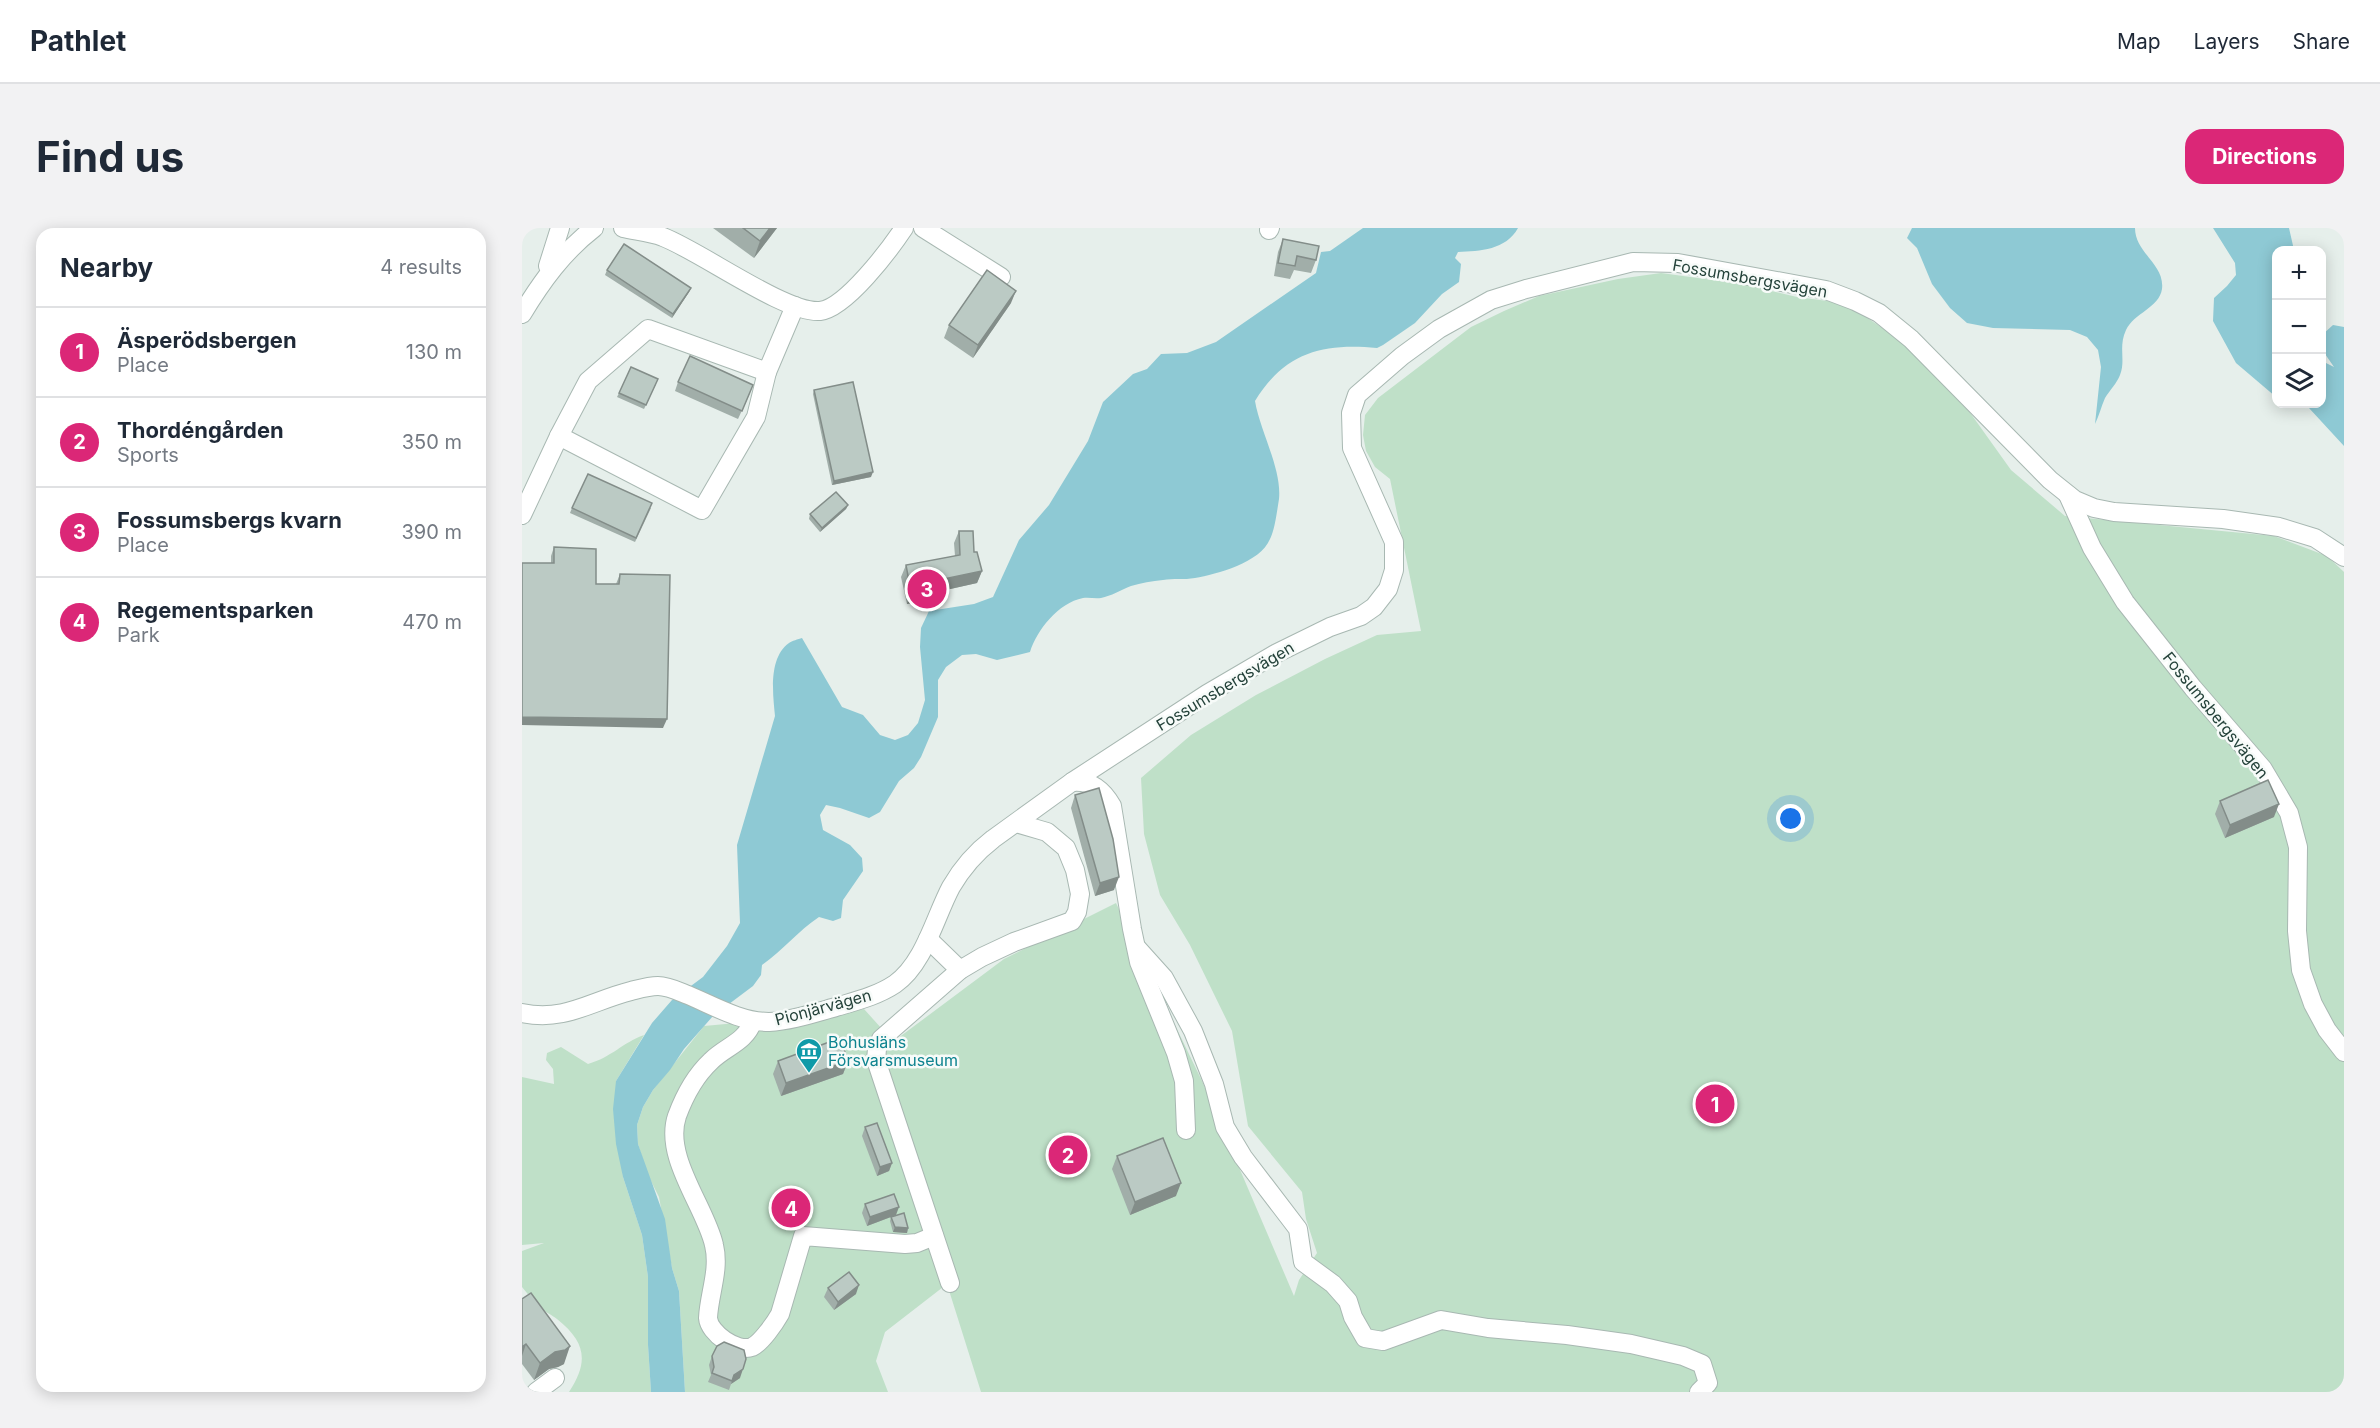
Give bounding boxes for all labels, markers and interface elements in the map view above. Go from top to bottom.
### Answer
text: Pathlet [30,24,126,58]
text: Map [2117,29,2161,54]
text: Layers [2194,29,2260,54]
text: Share [2293,29,2350,54]
button: Directions [2185,129,2344,184]
text: Find us [36,131,184,182]
map controls [2272,246,2326,408]
button: + [2272,246,2326,300]
text: Nearby [60,252,153,283]
text: 4 results [380,255,462,279]
street label: Fossumsbergsvägen [1671,255,1829,301]
button: − [2272,300,2326,354]
text: Äsperödsbergen [117,327,297,353]
text: 1 [75,340,84,364]
text: 130 m [406,340,462,364]
text: Place [117,353,169,377]
button: layers [2272,354,2326,408]
text: Thordéngården [117,417,284,443]
text: 2 [73,430,86,454]
text: 350 m [402,430,462,454]
text: Sports [117,443,179,467]
text: Fossumsbergs kvarn [117,507,342,533]
text: 3 [73,520,86,544]
text: 390 m [401,520,462,544]
text: Place [117,533,169,557]
pin: 3 [908,566,946,612]
text: Regementsparken [117,597,314,623]
text: 4 [73,610,86,634]
text: 470 m [402,610,462,634]
text: Park [117,623,160,647]
street label: Fossumsbergsvägen [1153,637,1297,735]
street label: Fossumsbergsvägen [2159,648,2273,782]
your location [1776,804,1805,833]
street label: Pionjärvägen [773,985,873,1029]
place label: Bohusläns Försvarsmuseum [828,1032,958,1070]
museum icon: Bohusläns Försvarsmuseum [794,1036,824,1074]
pin: 1 [1696,1082,1734,1126]
pin: 2 [1048,1132,1088,1178]
pin: 4 [772,1186,810,1230]

